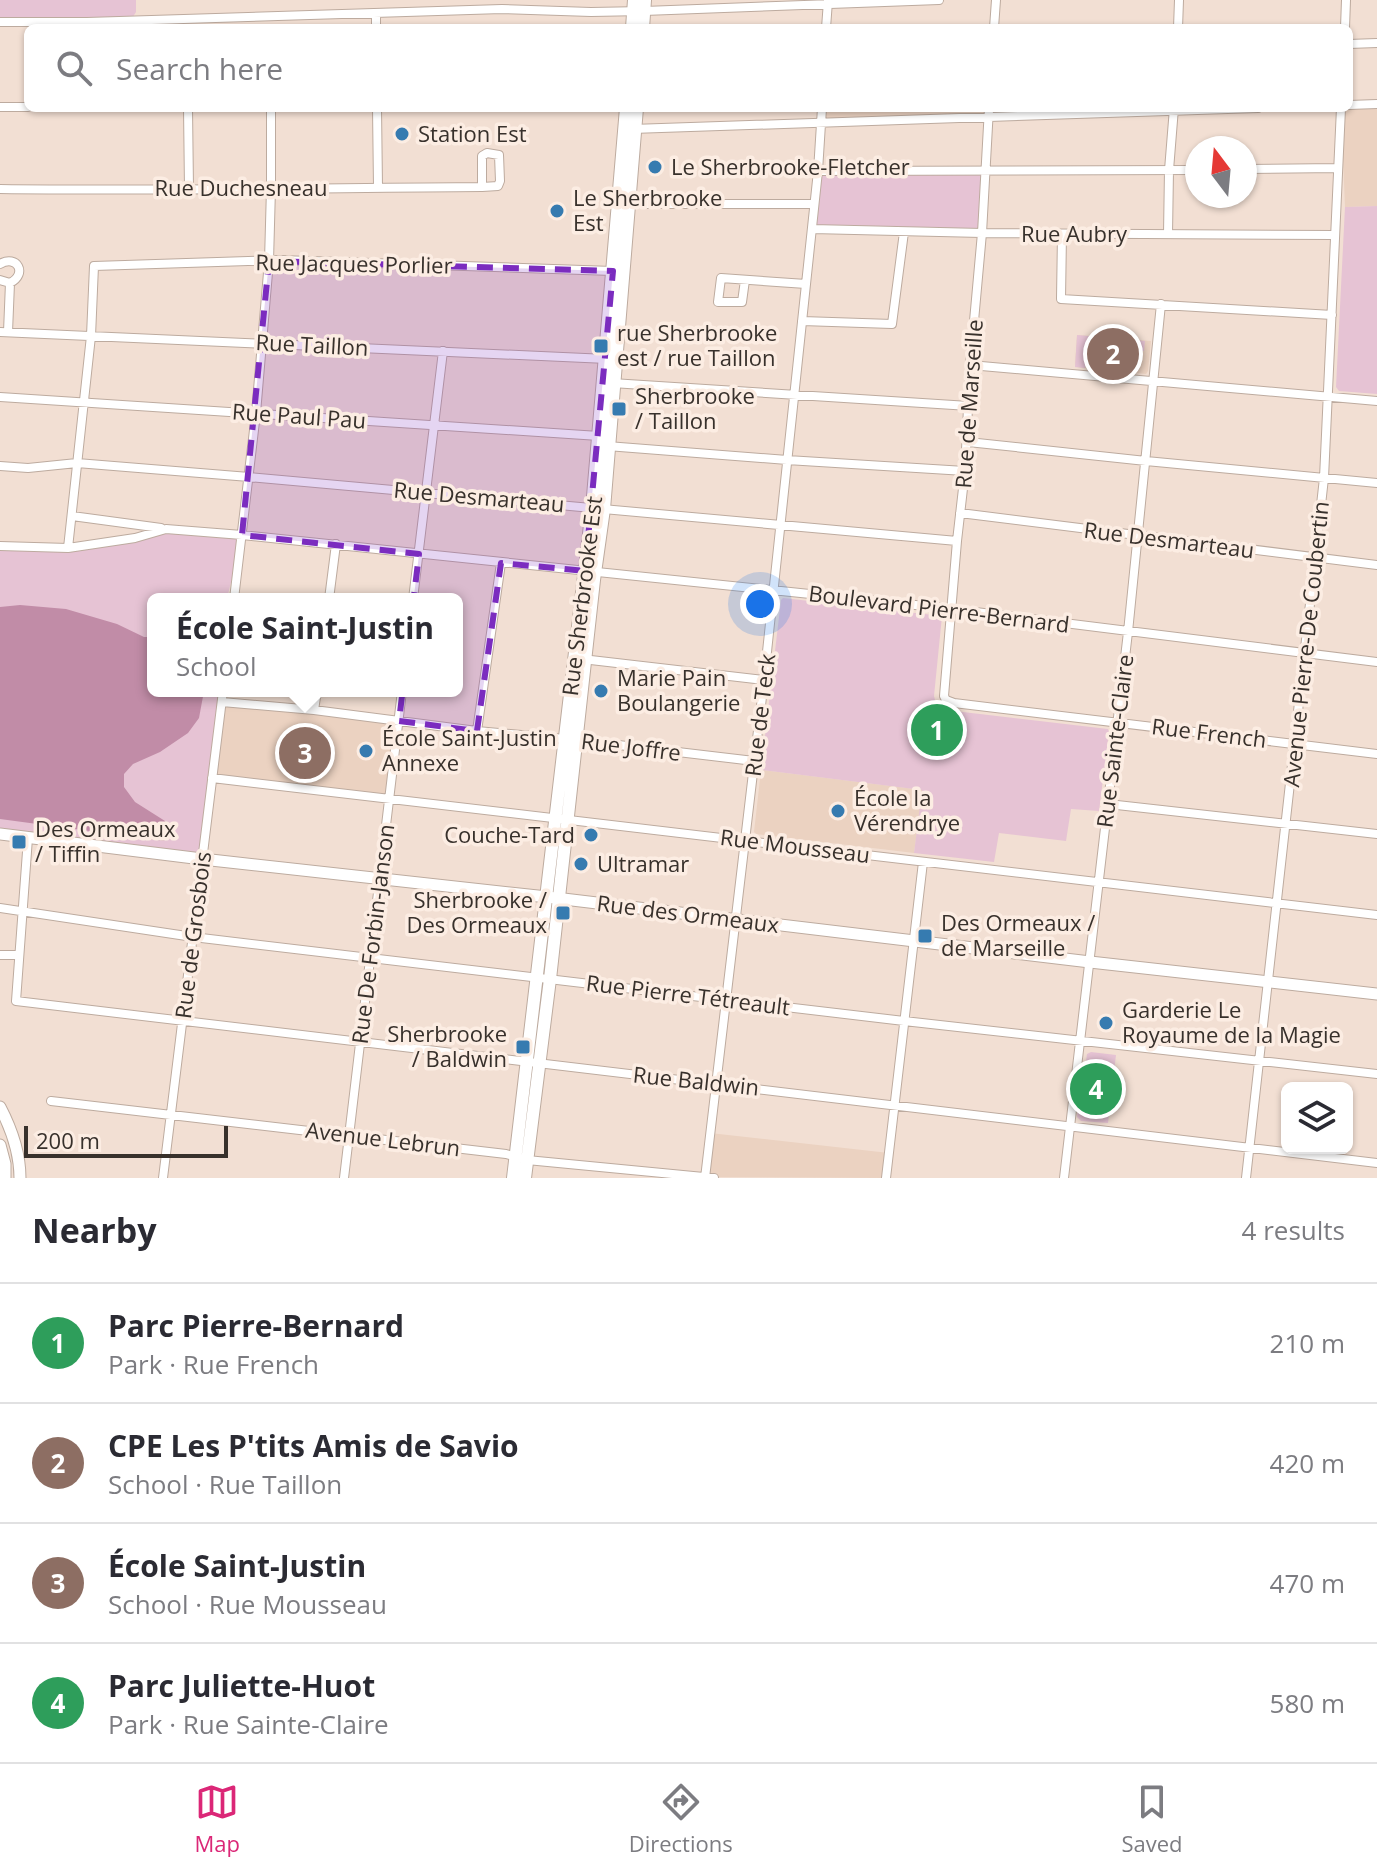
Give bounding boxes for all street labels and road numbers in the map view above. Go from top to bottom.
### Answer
street label: Rue Duchesneau [154,172,328,202]
street label: Rue Aubry [1021,218,1128,248]
street label: Rue Jacques Porlier [255,246,453,280]
street label: Rue de Marseille [947,318,989,490]
street label: Rue Taillon [255,326,369,362]
street label: Rue Paul Pau [231,395,367,435]
street label: Rue Desmarteau [392,474,566,518]
street label: Rue Sherbrooke Est [554,494,608,698]
street label: Avenue Pierre-De Coubertin [1275,500,1335,788]
street label: Rue Desmarteau [1082,514,1256,564]
street label: Boulevard Pierre-Bernard [807,577,1071,639]
street label: Rue de Teck [737,651,781,778]
street label: Rue Sainte-Claire [1088,653,1140,829]
street label: Rue French [1150,710,1268,754]
street label: Rue Joffre [579,725,683,767]
street label: Rue Mousseau [719,821,872,869]
street label: Rue De Forbin-Janson [344,822,400,1045]
street label: Rue de Grosbois [167,850,217,1020]
street label: Rue des Ormeaux [595,887,781,939]
street label: Rue Pierre Tétreault [585,967,792,1021]
street label: Rue Baldwin [632,1058,761,1102]
street label: Avenue Lebrun [304,1114,462,1162]

